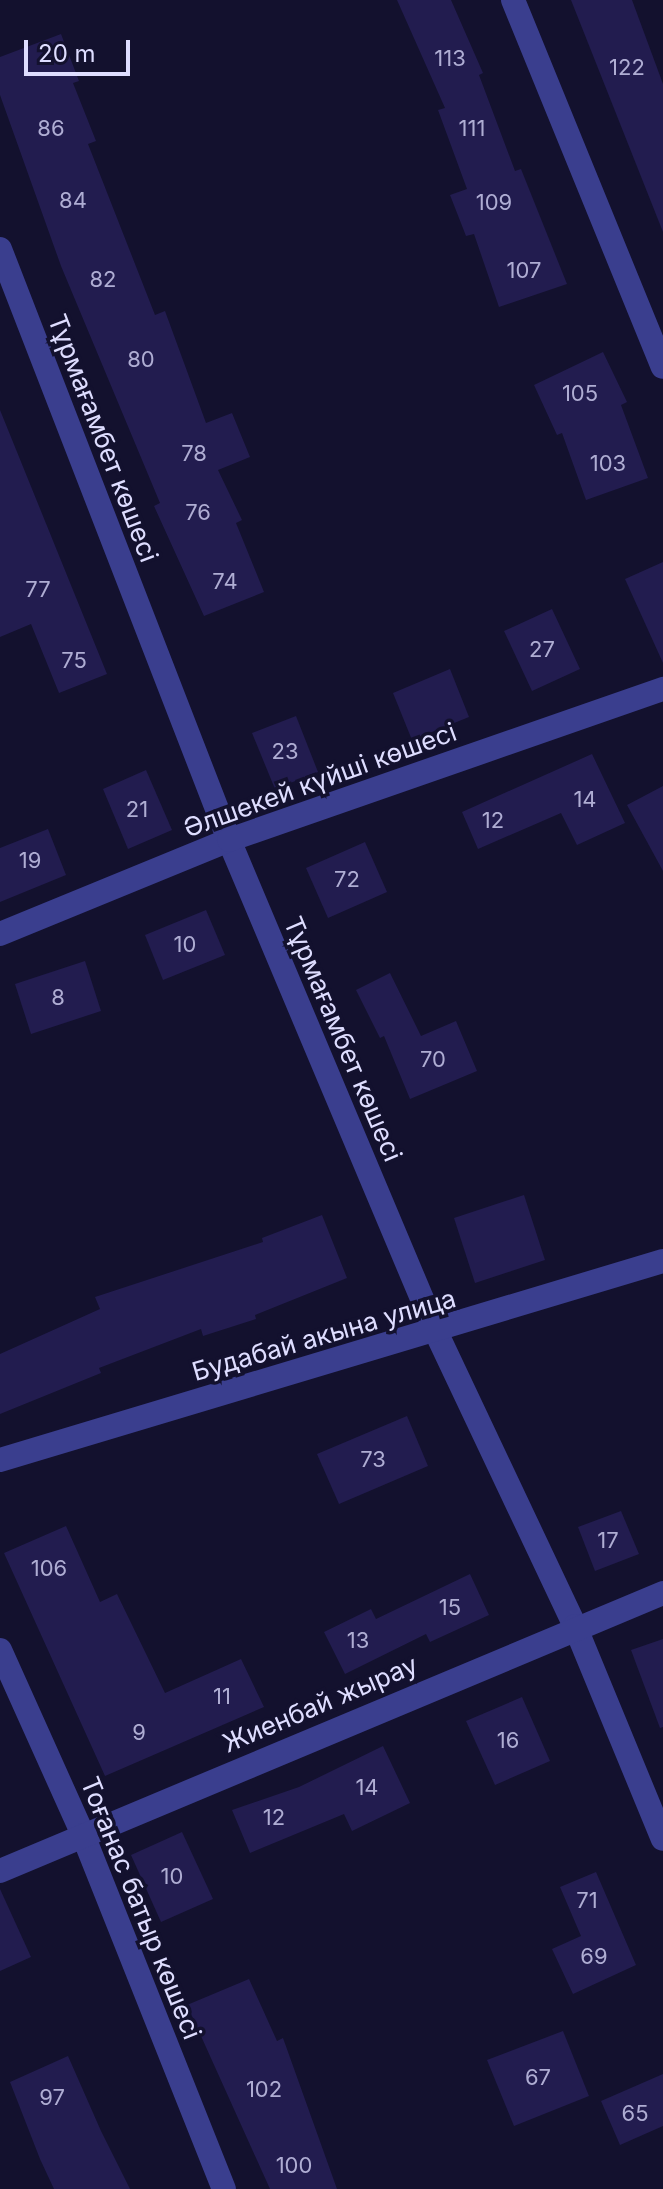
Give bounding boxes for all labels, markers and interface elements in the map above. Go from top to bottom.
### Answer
scale bar [28,24,134,74]
text: 20 m [38,39,96,68]
house number: 113 [434,46,466,72]
house number: 122 [609,55,645,81]
house number: 86 [37,116,65,142]
house number: 111 [459,116,485,142]
house number: 84 [59,188,87,214]
house number: 109 [476,190,512,216]
house number: 107 [507,258,541,284]
house number: 82 [89,267,117,293]
street label: Тұрмағамбет көшесі [41,310,165,566]
house number: 80 [127,347,155,373]
house number: 105 [562,381,598,407]
house number: 78 [181,441,207,467]
house number: 103 [590,451,626,477]
house number: 76 [185,500,211,526]
house number: 74 [212,569,238,595]
house number: 77 [25,577,51,603]
house number: 27 [529,637,555,663]
house number: 75 [61,648,87,674]
street label: Әлшекей күйші көшесі [179,716,461,844]
house number: 23 [271,739,299,765]
house number: 14 [573,787,597,813]
house number: 21 [126,797,148,823]
house number: 12 [482,808,504,834]
house number: 19 [19,848,41,874]
house number: 72 [334,867,360,893]
street label: Тұрмағамбет көшесі [277,912,409,1166]
house number: 10 [174,932,196,958]
house number: 8 [51,985,65,1011]
house number: 70 [420,1047,446,1073]
street label: Будабай акына улица [189,1282,459,1388]
house number: 73 [360,1447,386,1473]
house number: 17 [597,1528,619,1554]
house number: 106 [31,1556,67,1582]
house number: 15 [439,1595,461,1621]
house number: 13 [347,1628,369,1654]
street label: Жиенбай жырау [218,1649,422,1759]
house number: 11 [213,1684,231,1710]
house number: 9 [132,1720,146,1746]
house number: 16 [497,1728,519,1754]
street label: Тоғанас батыр көшесі [74,1772,208,2044]
house number: 14 [355,1775,379,1801]
house number: 12 [263,1805,285,1831]
house number: 10 [161,1864,183,1890]
house number: 71 [576,1888,598,1914]
house number: 69 [580,1944,608,1970]
house number: 67 [525,2065,551,2091]
house number: 102 [246,2077,282,2103]
house number: 97 [39,2085,65,2111]
house number: 65 [621,2101,649,2127]
house number: 100 [276,2153,312,2179]

